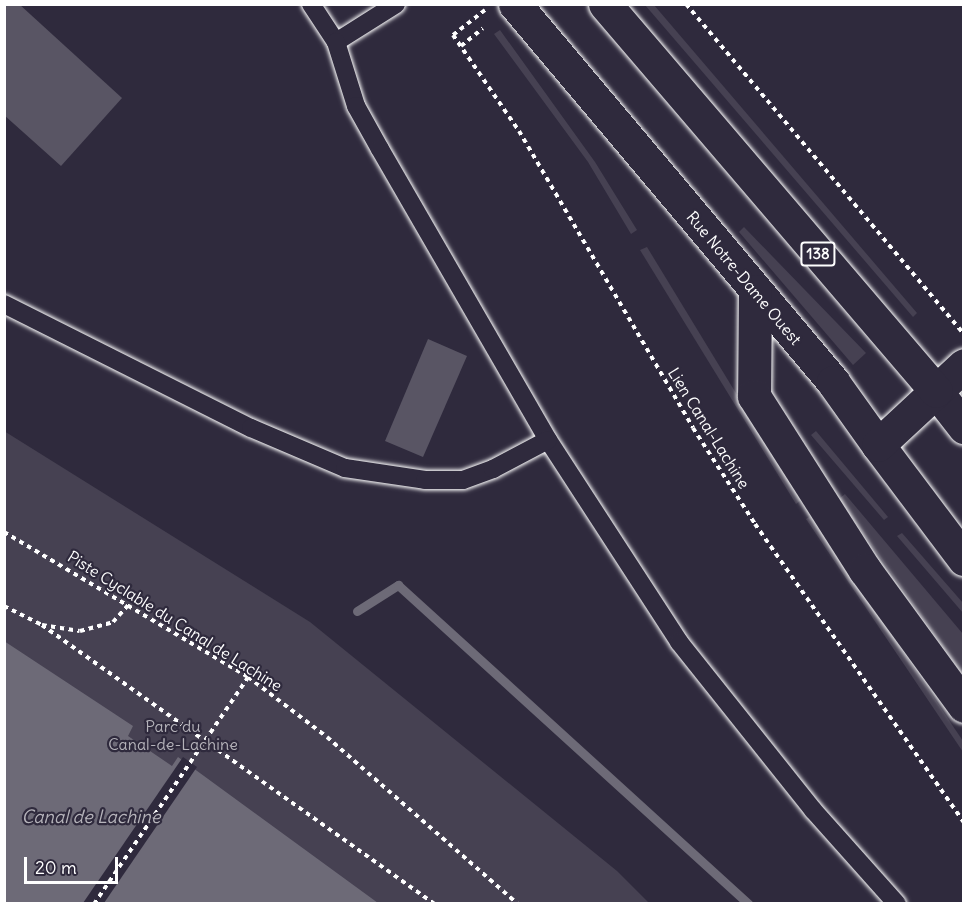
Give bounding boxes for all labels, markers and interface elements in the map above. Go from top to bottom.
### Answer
street label: Rue Notre-Dame Ouest [683,207,805,349]
road number: 138 [800,242,836,266]
street label: Lien Canal-Lachine [664,364,754,492]
street label: Piste Cyclable du Canal de Lachine [64,547,286,695]
park label: Parc du Canal-de-Lachine [108,716,238,754]
water label: Canal de Lachine [21,806,161,828]
scale bar [27,845,122,883]
text: 20 m [35,856,77,879]

